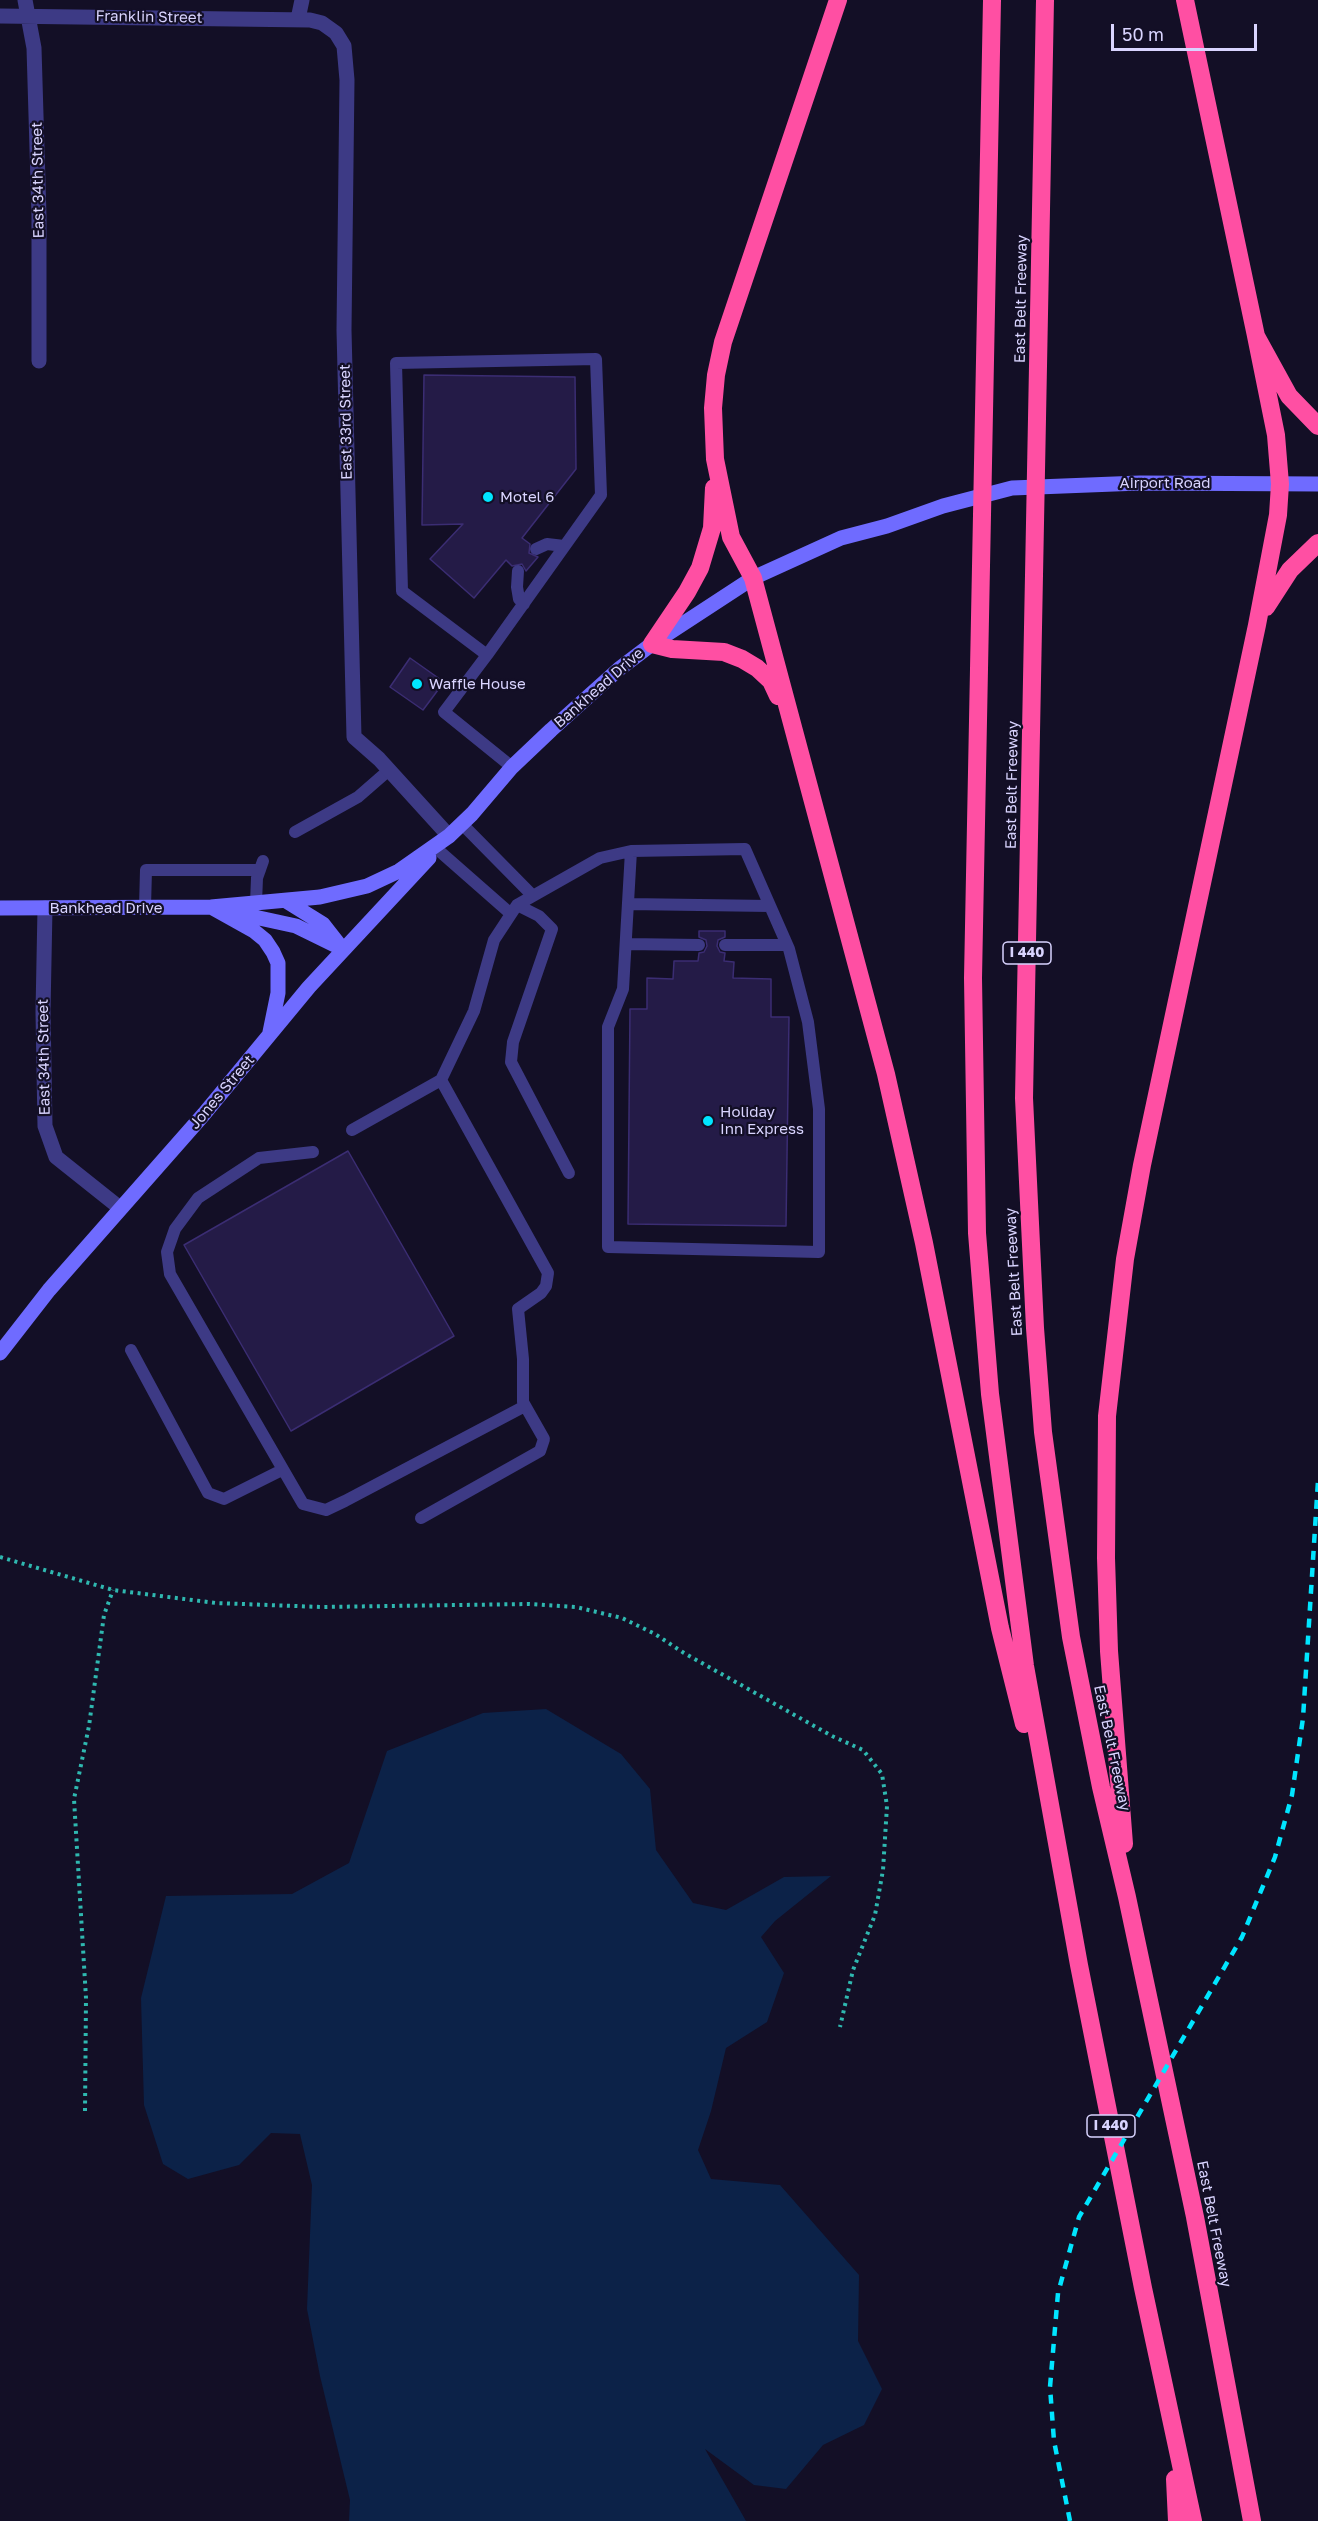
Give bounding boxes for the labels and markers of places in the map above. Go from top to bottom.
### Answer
place label: Motel 6 [500,488,554,506]
marker: Motel 6 [481,490,495,504]
place label: Waffle House [429,675,526,693]
marker: Waffle House [410,677,424,691]
place label: Holiday Inn Express [720,1103,804,1138]
marker: Holiday Inn Express [701,1114,715,1128]

